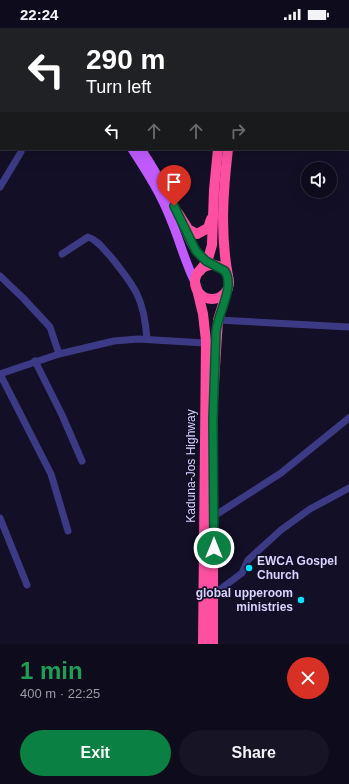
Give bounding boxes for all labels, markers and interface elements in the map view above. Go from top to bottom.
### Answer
text: 22:24 [20,6,58,23]
icon: left [20,44,72,96]
text: 290 m [86,44,165,75]
text: Turn left [86,77,151,97]
icon: left [101,120,123,142]
icon: ahead [143,120,165,142]
icon: ahead [185,120,207,142]
icon: right [227,120,249,142]
map controls [301,162,337,198]
button: sound [301,162,337,198]
pin [157,165,191,206]
icon: arrive [163,171,185,193]
street label: Kaduna-Jos Highway [184,409,198,523]
position arrow [193,527,235,569]
place label: EWCA Gospel Church [257,554,337,582]
marker: EWCA Gospel Church [244,563,254,573]
place label: global upperoom ministries [196,586,293,614]
marker: global upperoom ministries [296,595,306,605]
text: 1 min [20,657,83,684]
button: close [287,657,329,699]
text: 400 m · 22:25 [20,686,100,701]
button: Exit [20,730,171,776]
button: Share [179,730,329,776]

